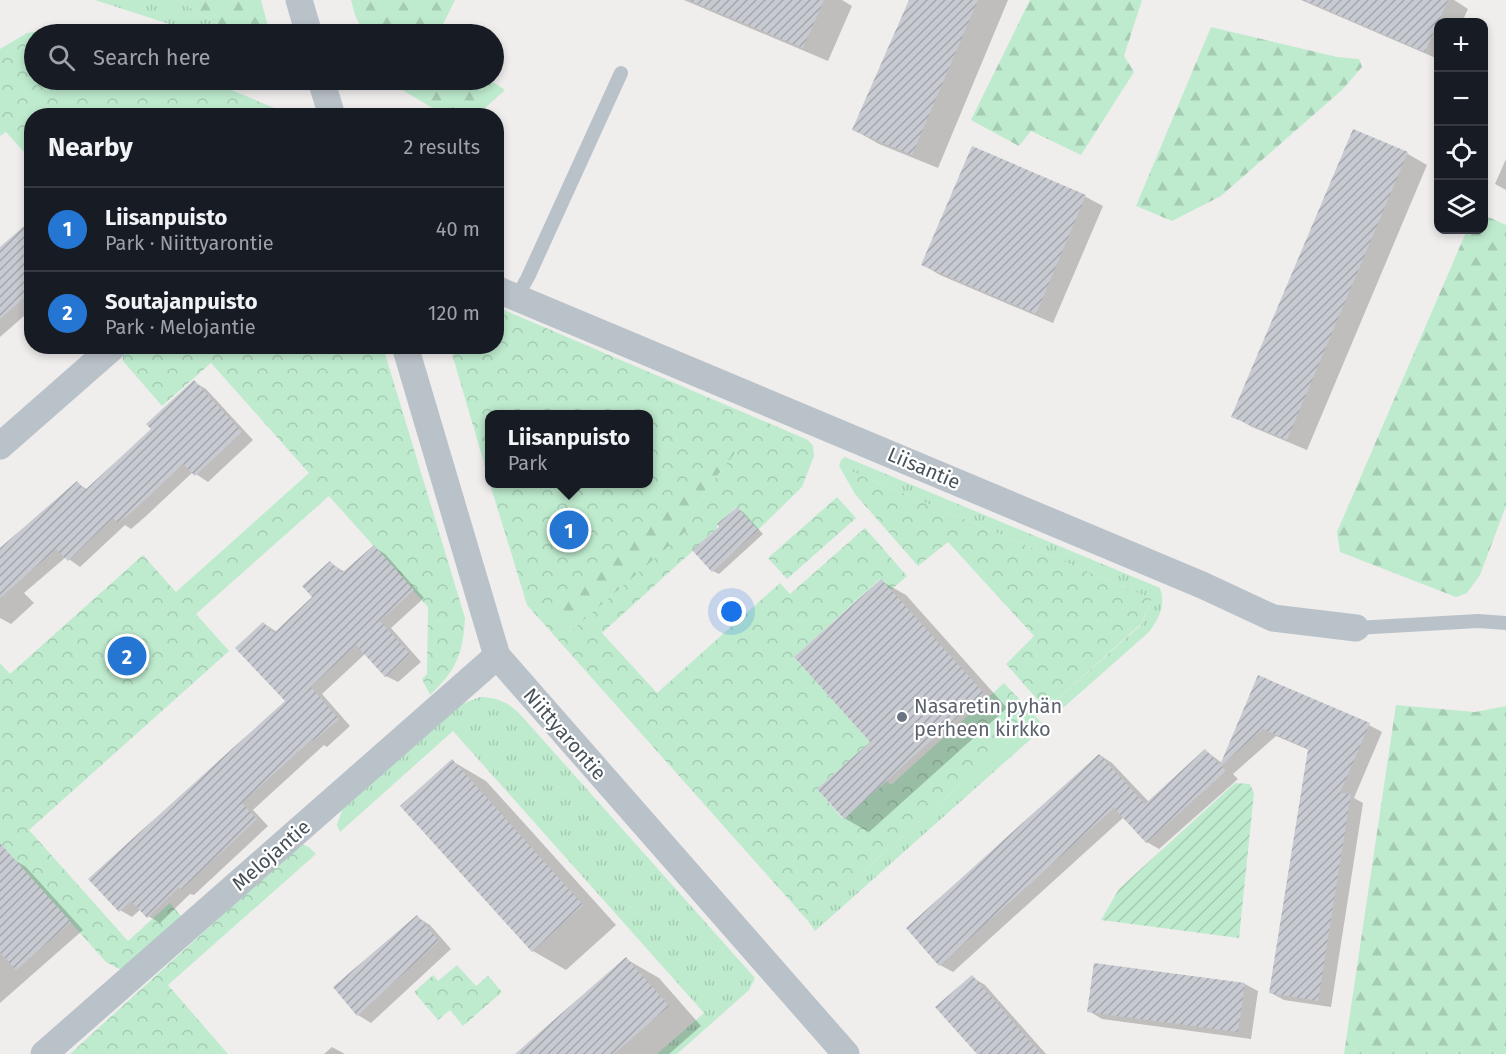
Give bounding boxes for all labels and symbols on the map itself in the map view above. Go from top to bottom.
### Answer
street label: Liisantie [884,442,964,494]
pin: 1 [550,508,588,552]
your location [717,597,746,626]
pin: 2 [108,634,146,678]
street label: Niittyarontie [519,683,611,785]
place label: Nasaretin pyhän perheen kirkko [914,694,1062,741]
marker: Nasaretin pyhän perheen kirkko [895,710,909,724]
street label: Melojantie [227,814,315,896]

